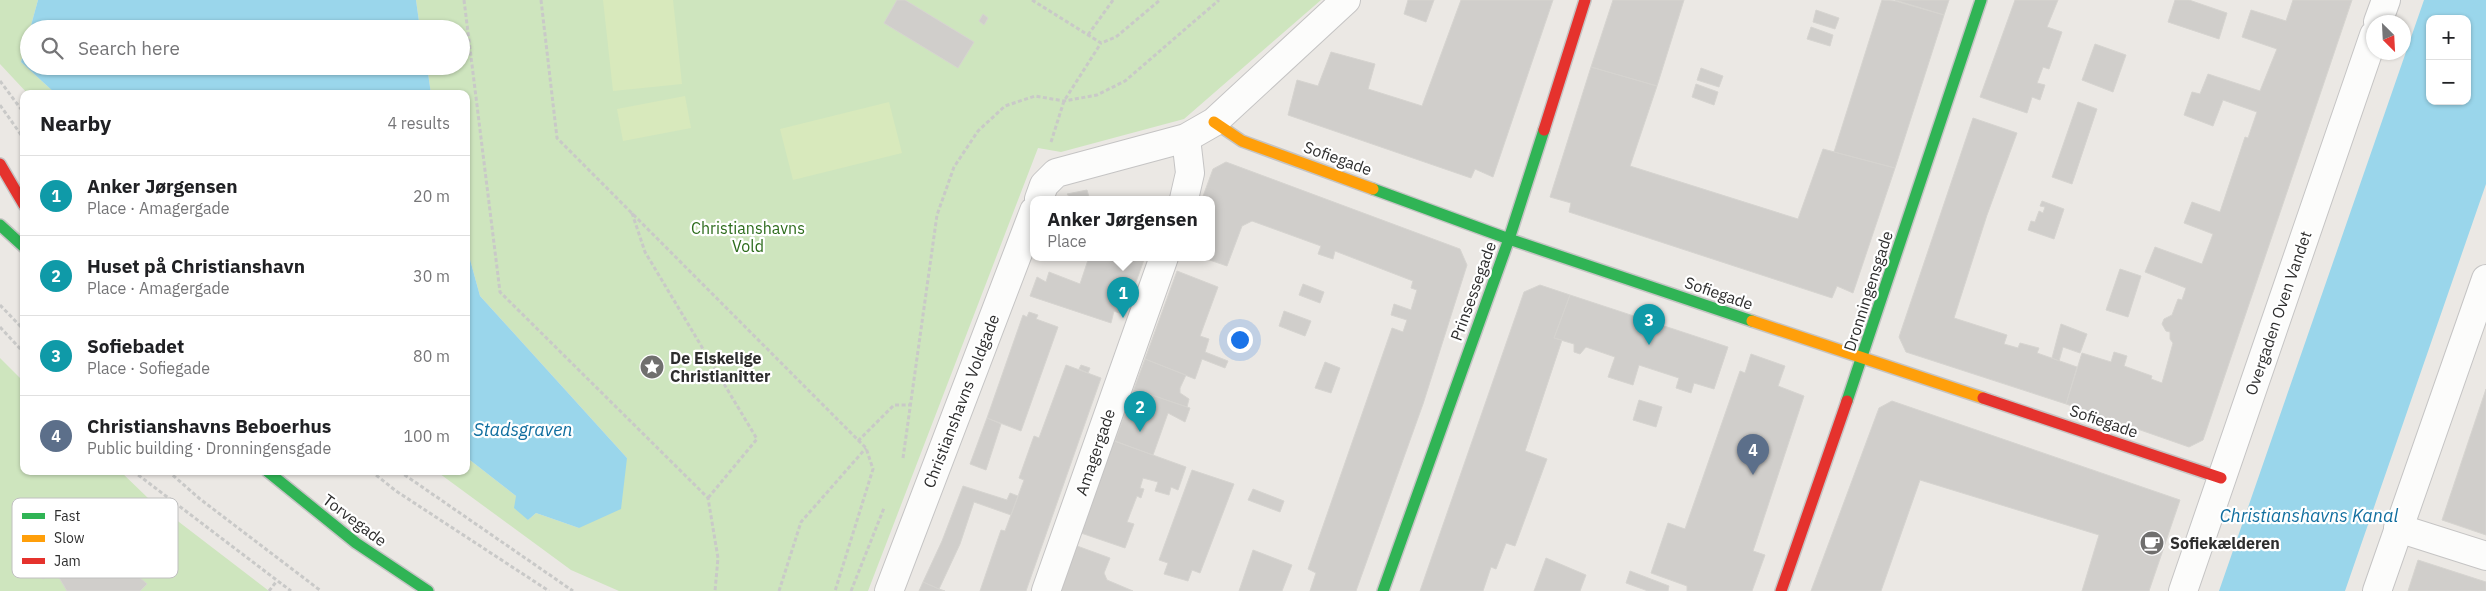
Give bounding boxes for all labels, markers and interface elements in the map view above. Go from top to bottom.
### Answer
north arrow [2366,15,2411,60]
map controls [2426,15,2471,105]
button: + [2426,15,2471,60]
search box [20,20,470,75]
icon: search [38,34,66,62]
text: Search here [78,36,180,60]
button: − [2426,60,2471,105]
text: Nearby [40,109,111,137]
text: 4 results [387,113,450,133]
street label: Sofiegade [1301,136,1375,180]
text: Anker Jørgensen [87,174,237,198]
text: 1 [51,186,61,206]
text: 20 m [413,186,450,206]
popup [1030,196,1215,261]
text: Place · Amagergade [87,198,230,218]
text: Anker Jørgensen [1047,207,1198,231]
park label: Christianshavns Vold [691,218,805,256]
street label: Dronningensgade [1839,228,1897,354]
street label: Overgaden Oven Vandet [2240,228,2316,398]
text: Place [1047,231,1087,251]
street label: Prinsessegade [1446,238,1500,343]
text: Huset på Christianshavn [87,254,305,278]
text: 2 [51,266,61,286]
text: 30 m [413,266,450,286]
street label: Sofiegade [1682,272,1756,314]
pin: 1 [1107,277,1139,318]
text: Place · Amagergade [87,278,230,298]
pin: 3 [1633,304,1665,345]
street label: Christianshavns Voldgade [919,311,1003,491]
your location [1227,327,1253,353]
text: Sofiebadet [87,334,184,358]
text: 3 [51,346,61,366]
text: 80 m [413,346,450,366]
place label: De Elskelige Christianitter [670,348,771,386]
place icon: De Elskelige Christianitter [639,354,665,380]
text: Place · Sofiegade [87,358,210,378]
pin: 2 [1124,391,1156,432]
street label: Sofiegade [2067,400,2141,442]
street label: Amagergade [1071,406,1119,498]
text: Christianshavns Beboerhus [87,414,331,438]
water label: Stadsgraven [473,418,573,441]
text: 4 [51,426,61,446]
text: 100 m [403,426,450,446]
pin: 4 [1737,434,1769,475]
text: Public building · Dronningensgade [87,438,331,458]
street label: Torvegade [319,490,391,551]
legend [12,498,178,578]
water label: Christianshavns Kanal [2220,504,2398,527]
text: Fast [54,507,80,525]
text: Slow [54,529,85,547]
cafe icon: Sofiekælderen [2139,530,2165,556]
place label: Sofiekælderen [2170,533,2280,553]
text: Jam [54,552,81,570]

